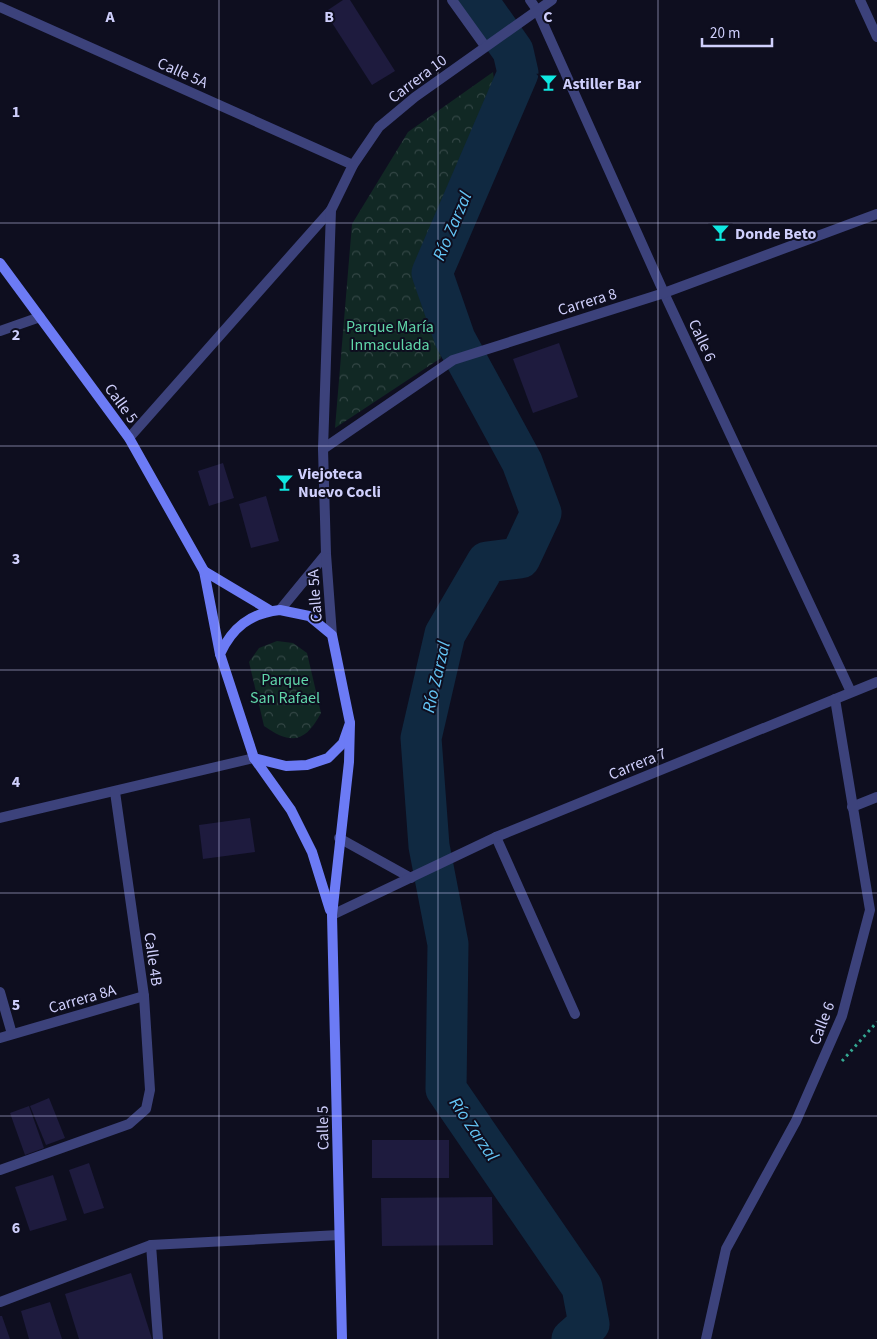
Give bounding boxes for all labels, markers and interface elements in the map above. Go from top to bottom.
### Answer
text: A [104,6,115,28]
text: B [324,6,334,28]
text: C [543,6,553,28]
scale bar [702,15,772,47]
text: 20 m [710,23,740,44]
street label: Carrera 10 [384,49,452,108]
street label: Calle 5A [154,52,212,94]
bar icon: Astiller Bar [539,73,559,93]
place label: Astiller Bar [562,73,642,95]
text: 1 [12,101,20,123]
water label: Río Zarzal [427,187,478,265]
bar icon: Donde Beto [711,223,731,243]
place label: Donde Beto [735,223,816,245]
street label: Carrera 8 [555,283,619,321]
park label: Parque María Inmaculada [346,316,434,356]
street label: Calle 6 [683,316,721,365]
text: 2 [12,324,20,346]
street label: Calle 5 [99,379,143,428]
place label: Viejoteca Nuevo Cocli [297,463,381,503]
bar icon: Viejoteca Nuevo Cocli [274,472,294,492]
text: 3 [12,548,20,570]
street label: Calle 5A [302,568,328,623]
water label: Río Zarzal [416,638,457,715]
park label: Parque San Rafael [250,669,320,709]
street label: Carrera 7 [605,742,670,785]
text: 4 [12,771,21,793]
street label: Calle 4B [138,931,168,987]
street label: Carrera 8A [46,979,119,1019]
text: 5 [12,994,20,1016]
street label: Calle 6 [804,999,840,1048]
water label: Río Zarzal [443,1092,505,1167]
street label: Calle 5 [312,1106,334,1150]
text: 6 [12,1217,20,1239]

